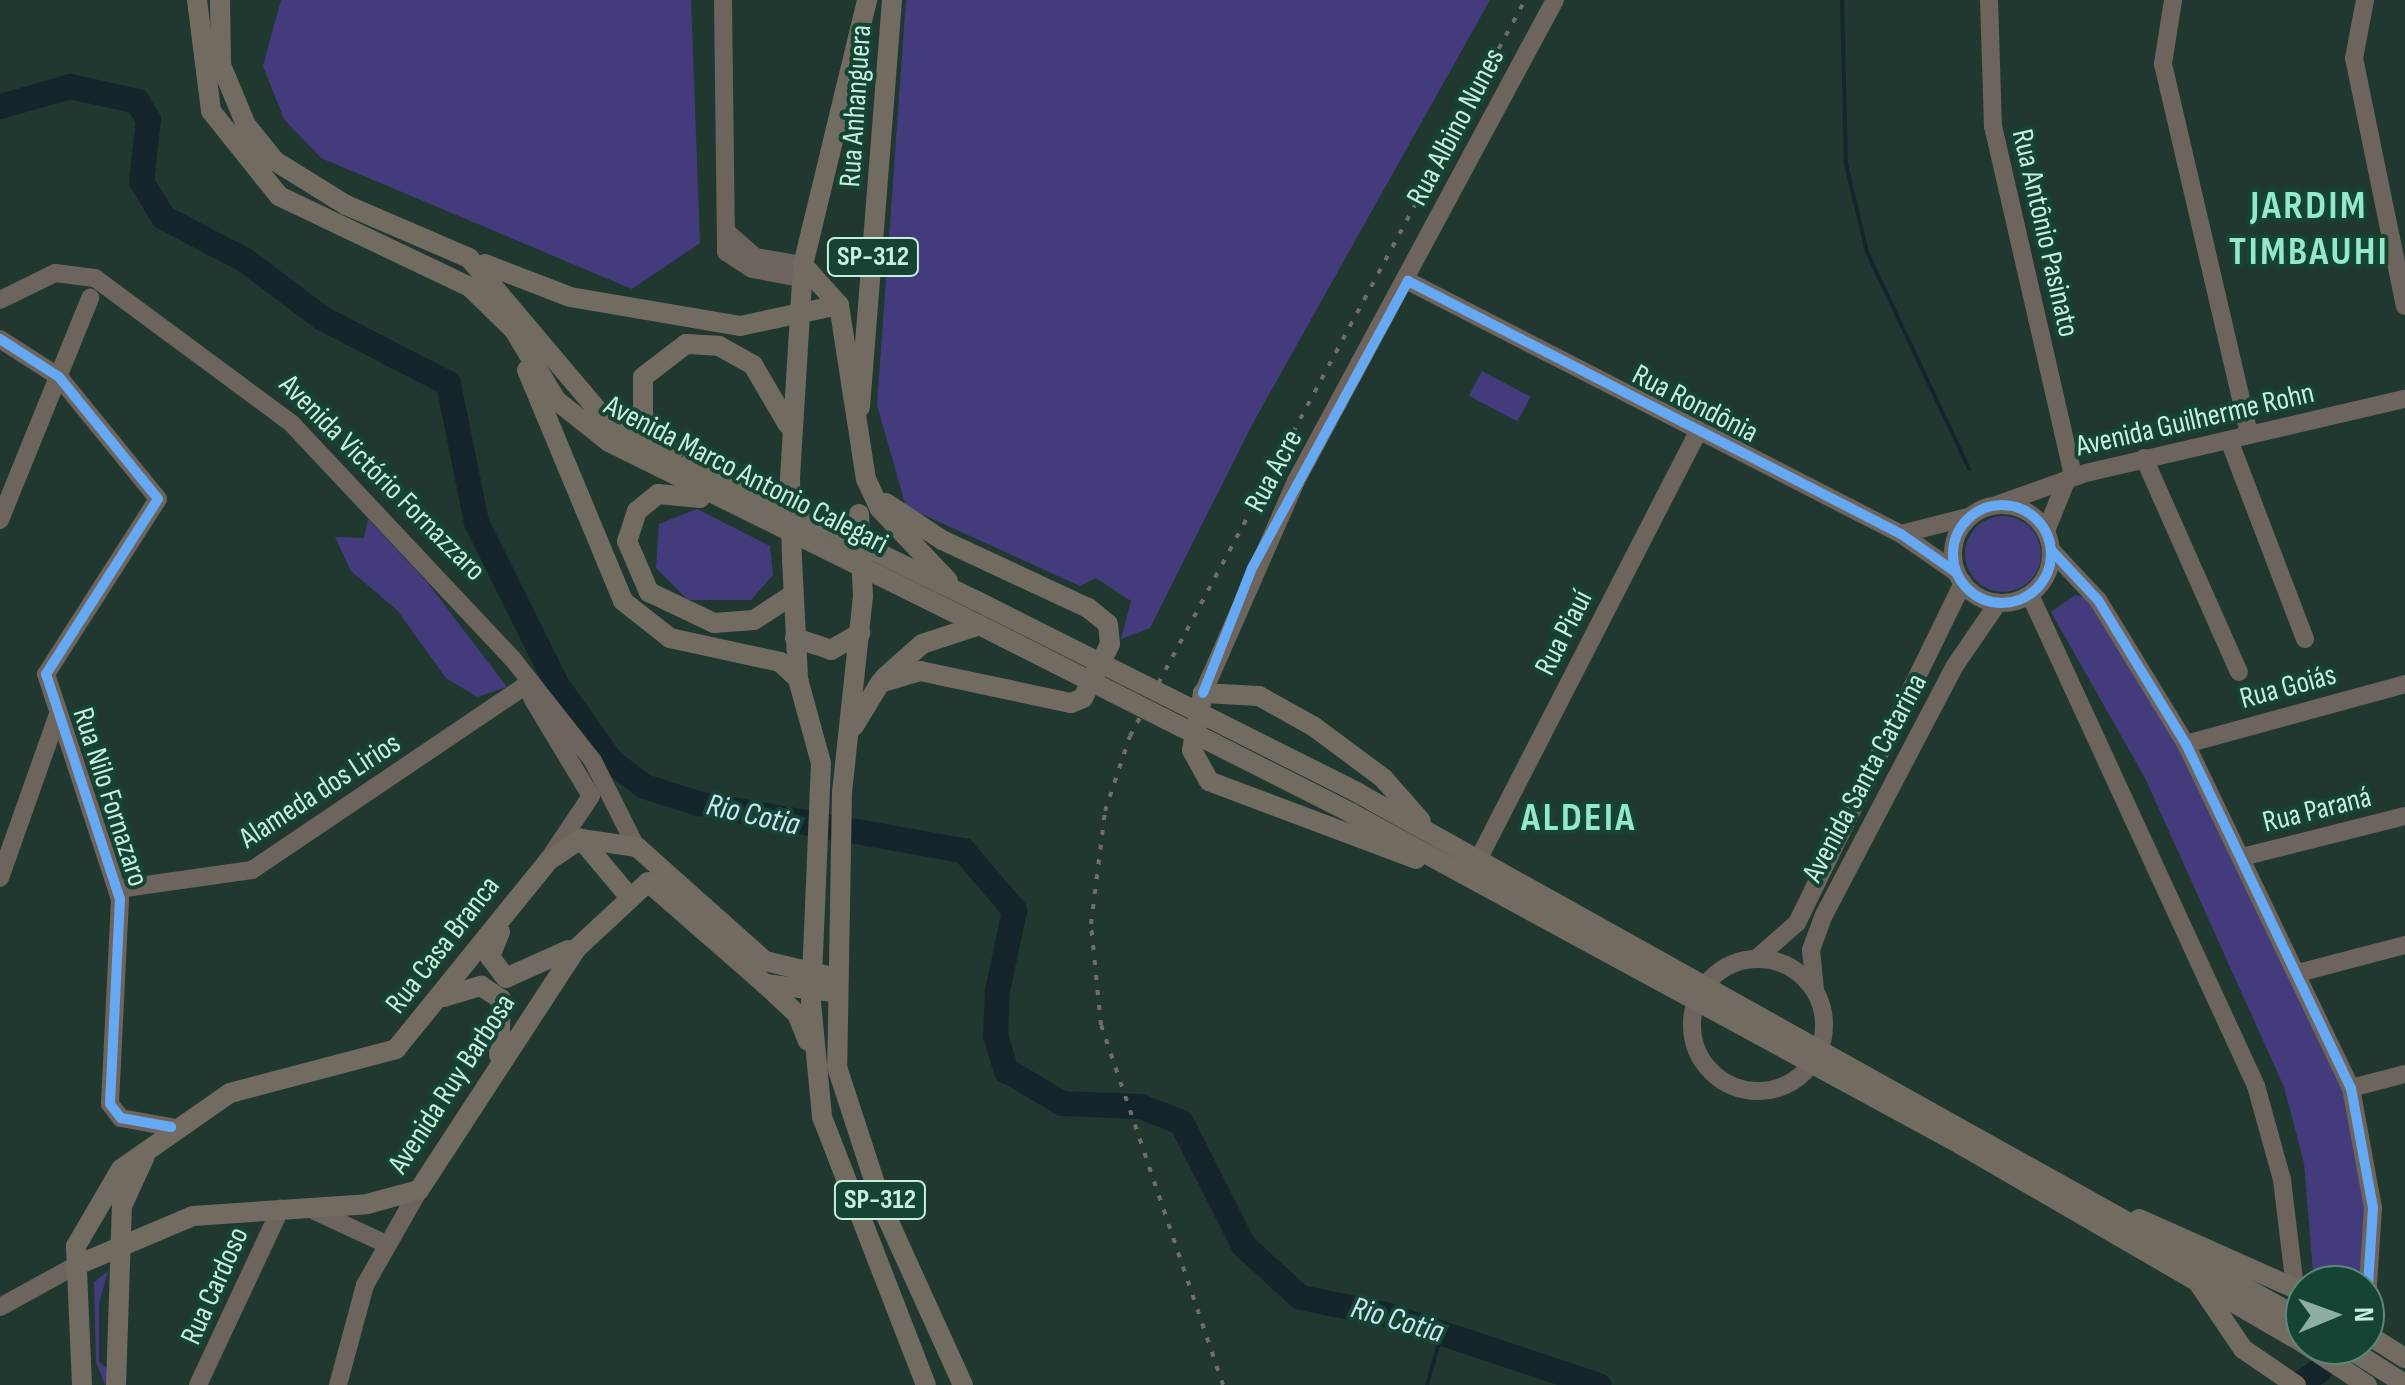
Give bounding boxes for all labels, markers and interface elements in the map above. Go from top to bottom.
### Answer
street label: Rua Anhanguera [832,24,880,188]
street label: Rua Albino Nunes [1399,42,1513,212]
street label: Rua Antônio Pasinato [2004,126,2086,340]
district label: JARDIM TIMBAUHI [2229,182,2389,276]
road number: SP-312 [826,234,920,280]
street label: Rua Rondônia [1626,357,1764,451]
street label: Avenida Victório Fornazzaro [271,367,493,589]
street label: Avenida Guilherme Rohn [2073,375,2317,465]
street label: Avenida Marco Antonio Calegari [598,388,894,562]
street label: Rua Acre [1237,424,1311,518]
street label: Rua Piauí [1527,584,1601,682]
street label: Rua Goiás [2236,657,2340,717]
street label: Avenida Santa Catarina [1795,668,1935,888]
street label: Rua Nilo Fornazaro [64,703,156,891]
street label: Alameda dos Lirios [233,725,407,857]
street label: Rua Paraná [2259,779,2375,841]
water label: Rio Cotia [703,787,803,845]
district label: ALDEIA [1521,794,1637,842]
street label: Rua Casa Branca [378,869,508,1021]
street label: Avenida Ruy Barbosa [381,988,523,1180]
road number: SP-312 [832,1177,928,1223]
street label: Rua Cardoso [173,1222,257,1350]
north arrow [2285,1265,2385,1365]
water label: Rio Cotia [1346,1290,1448,1352]
text: N [2347,1307,2380,1322]

